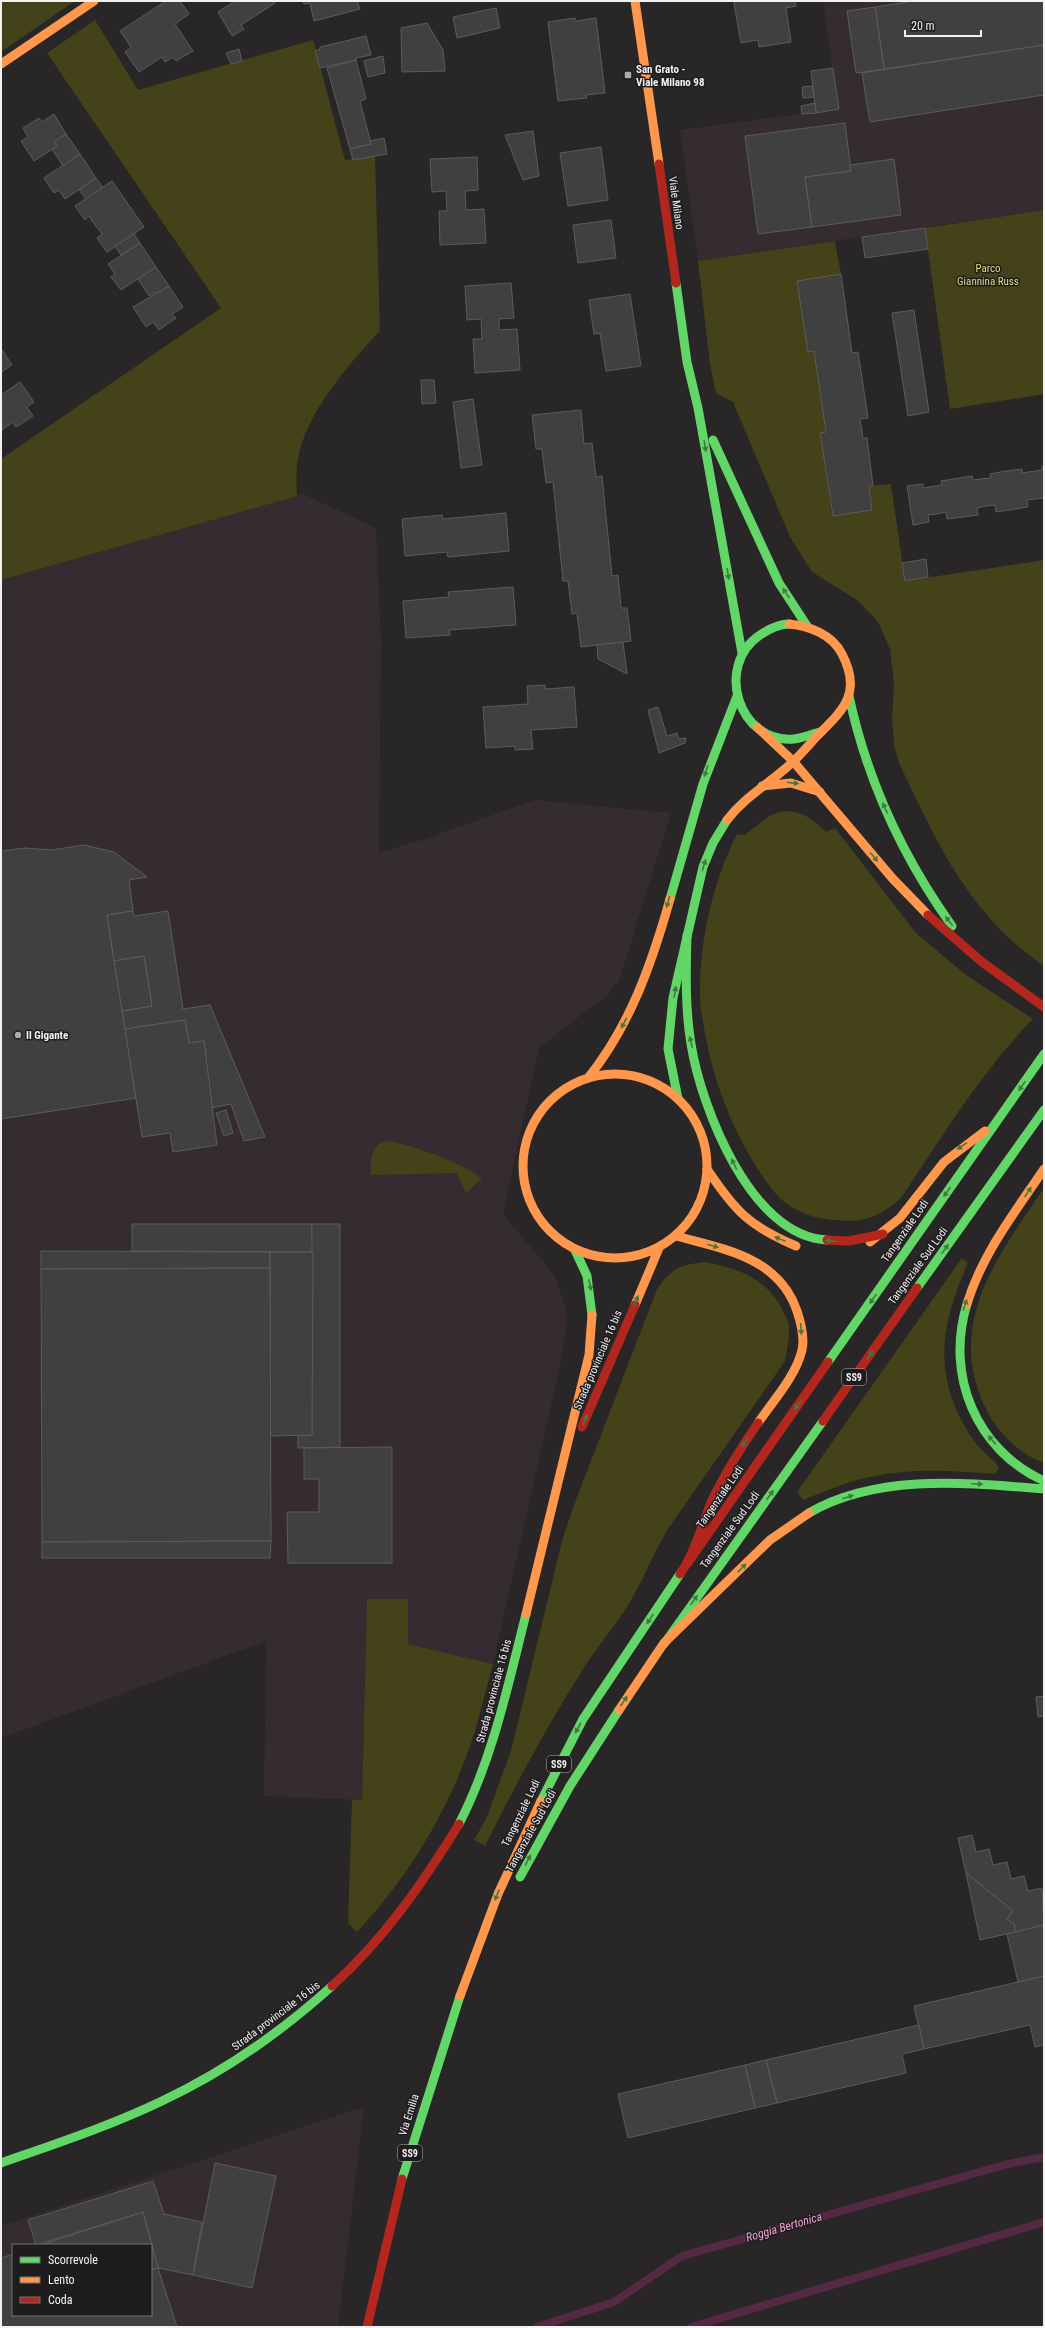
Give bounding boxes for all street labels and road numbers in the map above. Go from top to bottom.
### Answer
street label: Viale Milano [666,176,686,231]
street label: Tangenziale Lodi [879,1197,931,1265]
street label: Tangenziale Sud Lodi [886,1225,950,1307]
street label: Strada provinciale 16 bis [571,1308,625,1412]
road number: SS9 [842,1369,866,1385]
street label: Tangenziale Lodi [694,1463,746,1531]
street label: Tangenziale Sud Lodi [698,1489,762,1571]
street label: Strada provinciale 16 bis [474,1638,514,1744]
road number: SS9 [547,1756,571,1772]
street label: Tangenziale Lodi [499,1777,543,1849]
street label: Tangenziale Sud Lodi [503,1788,559,1874]
street label: Strada provinciale 16 bis [229,1979,323,2053]
street label: Via Emilia [396,2093,422,2137]
road number: SS9 [398,2145,422,2161]

